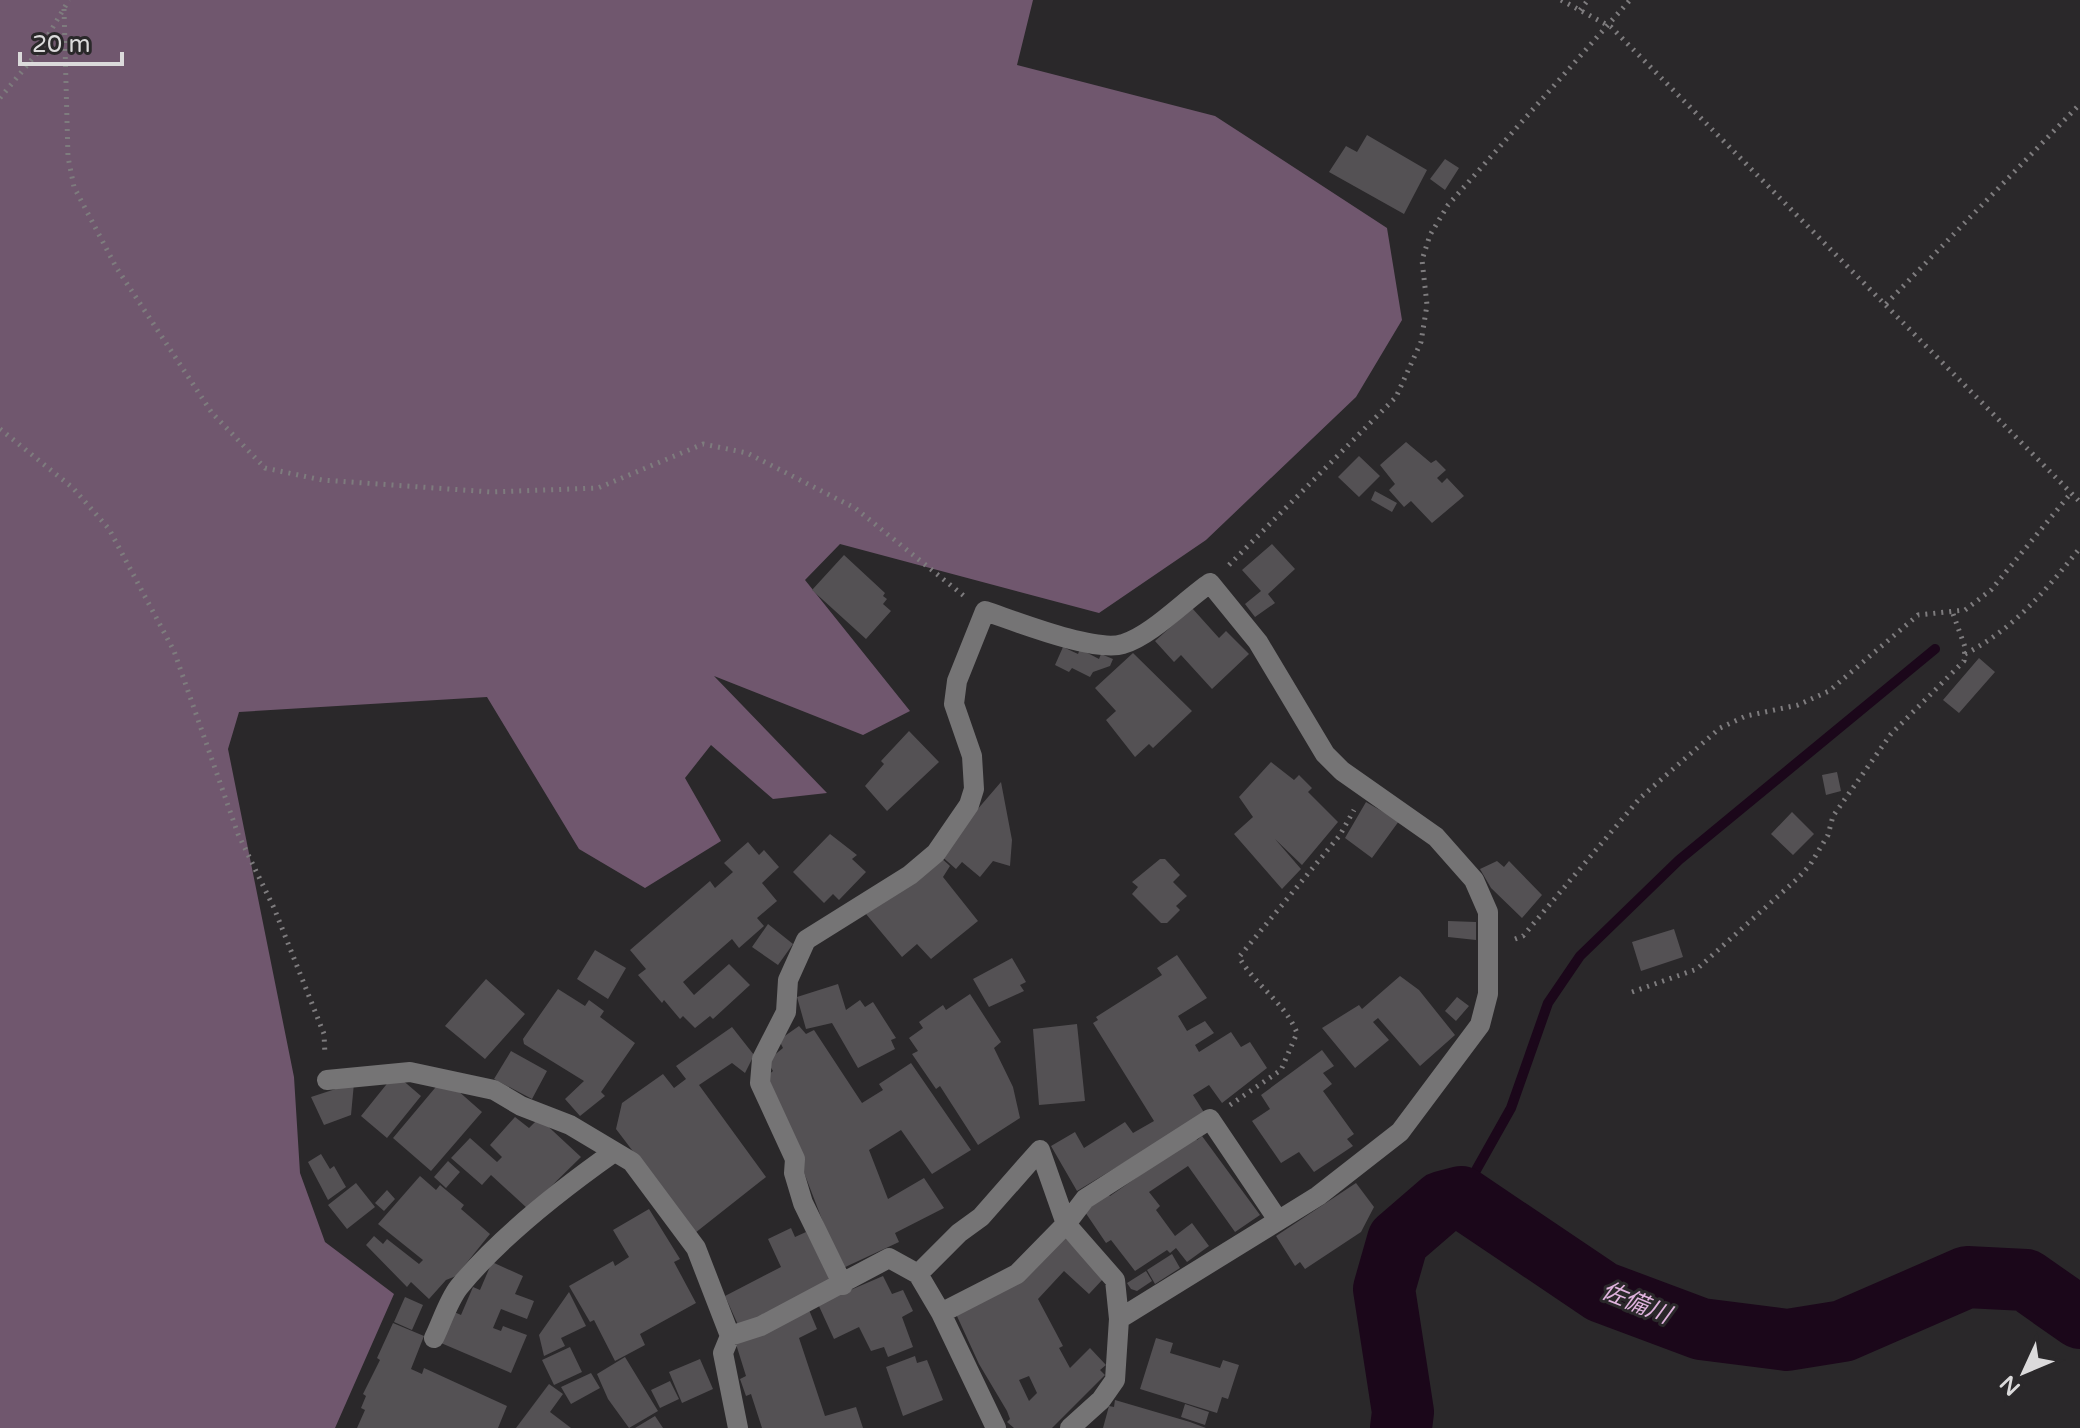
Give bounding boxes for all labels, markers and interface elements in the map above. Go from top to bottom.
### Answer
scale bar [20,16,122,66]
text: 20 m [32,30,90,59]
water label: 佐備川 [1597,1276,1678,1331]
north arrow [1984,1332,2064,1412]
text: N [1995,1370,2026,1401]

